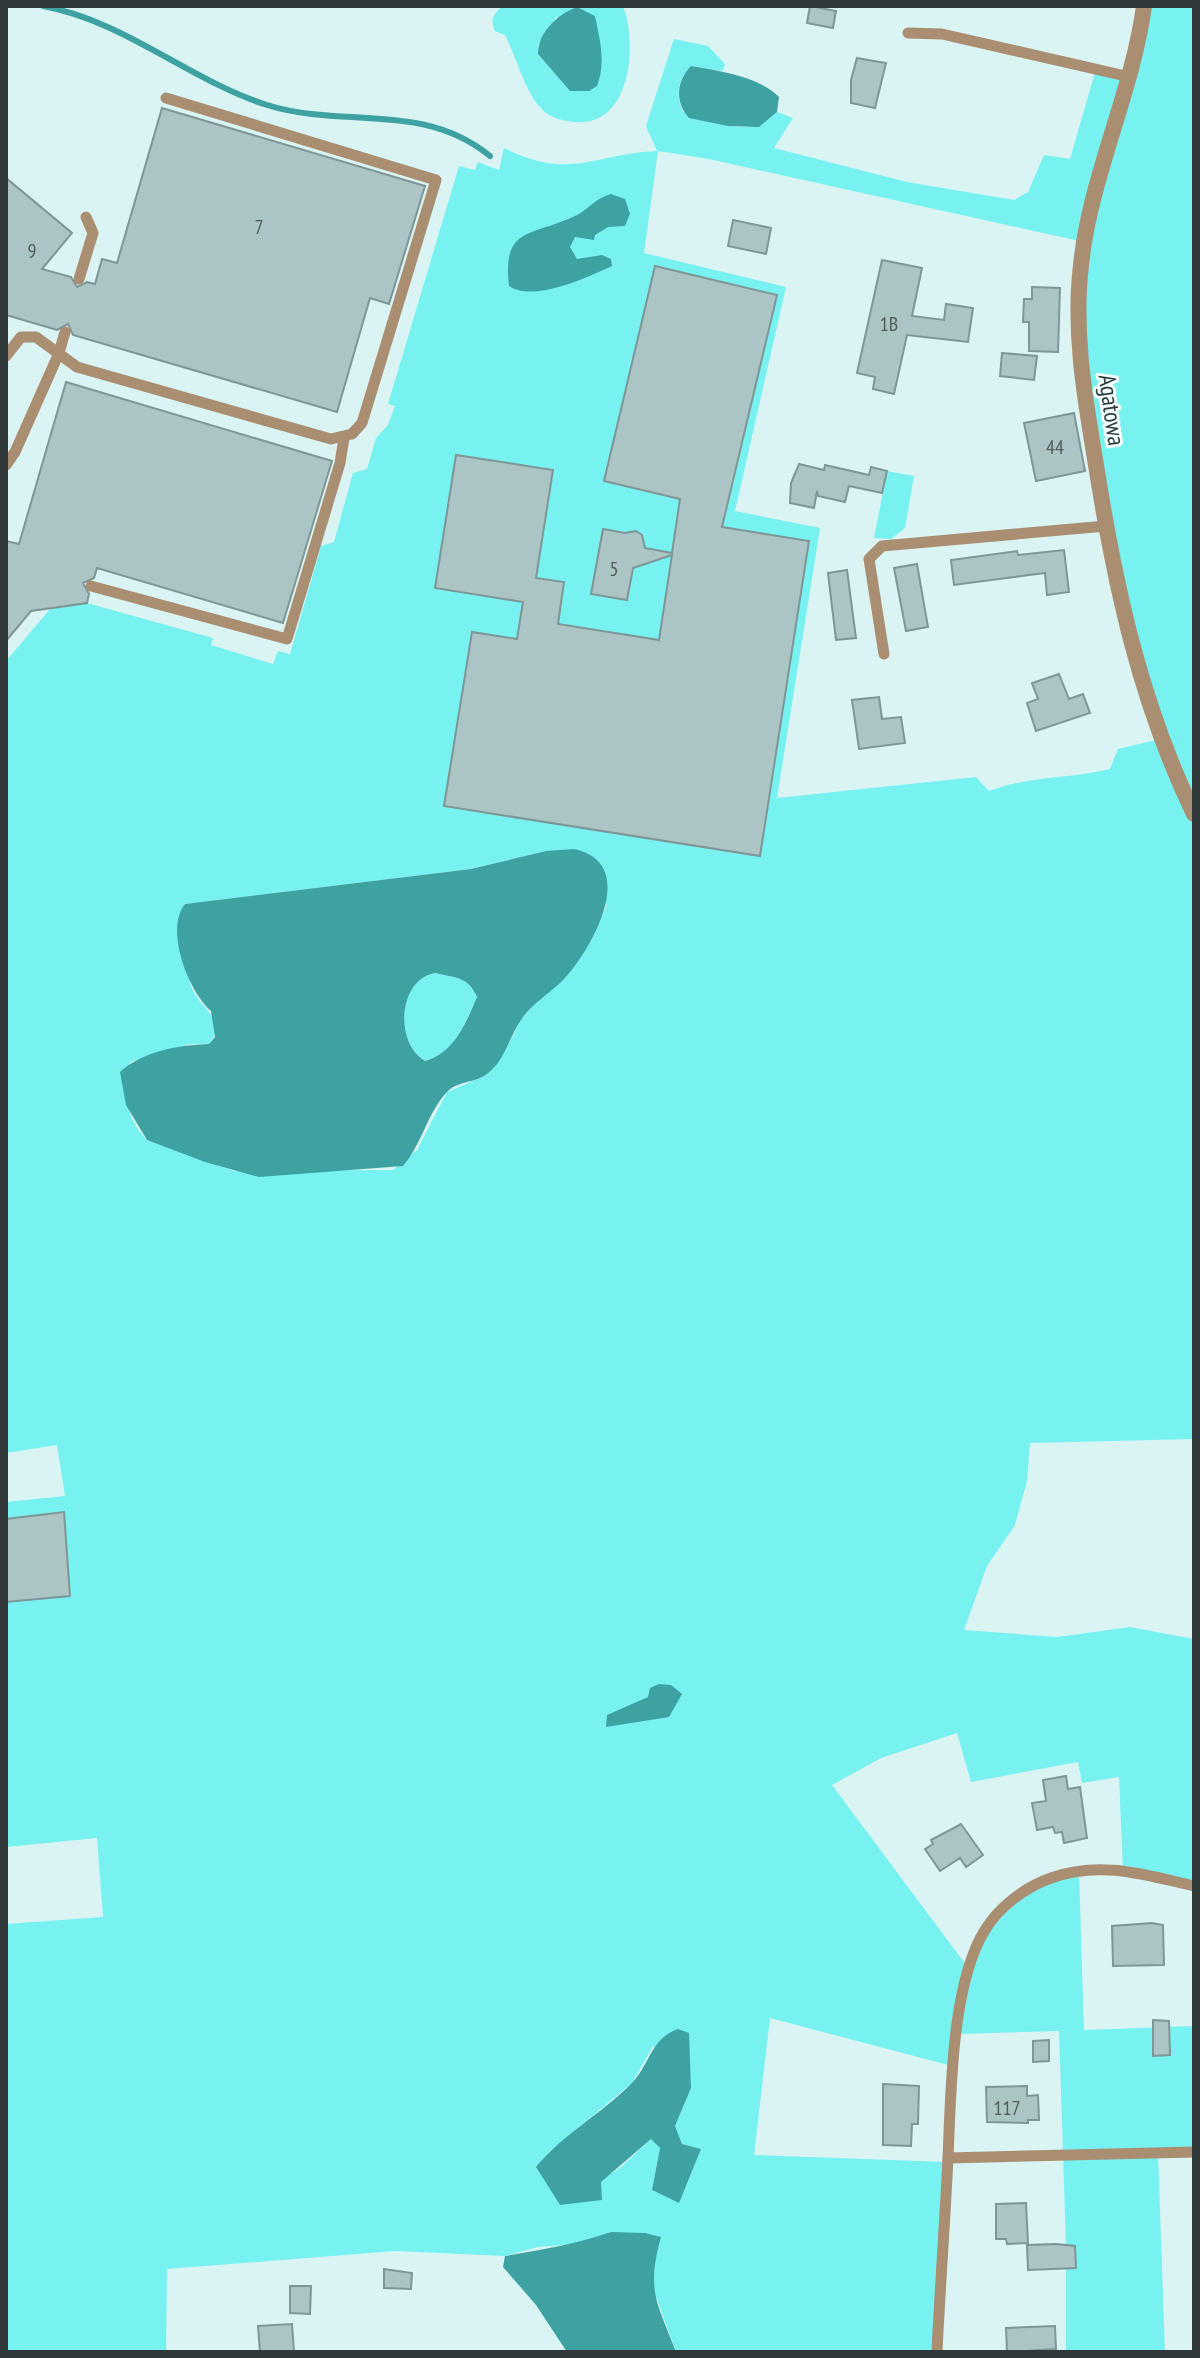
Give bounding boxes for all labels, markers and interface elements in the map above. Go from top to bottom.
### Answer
house number: 7 [255,214,264,240]
house number: 9 [28,238,37,264]
house number: 1B [880,311,898,337]
street label: Agatowa [1092,372,1132,448]
house number: 44 [1046,434,1064,460]
house number: 5 [610,556,619,582]
house number: 117 [994,2095,1021,2121]

